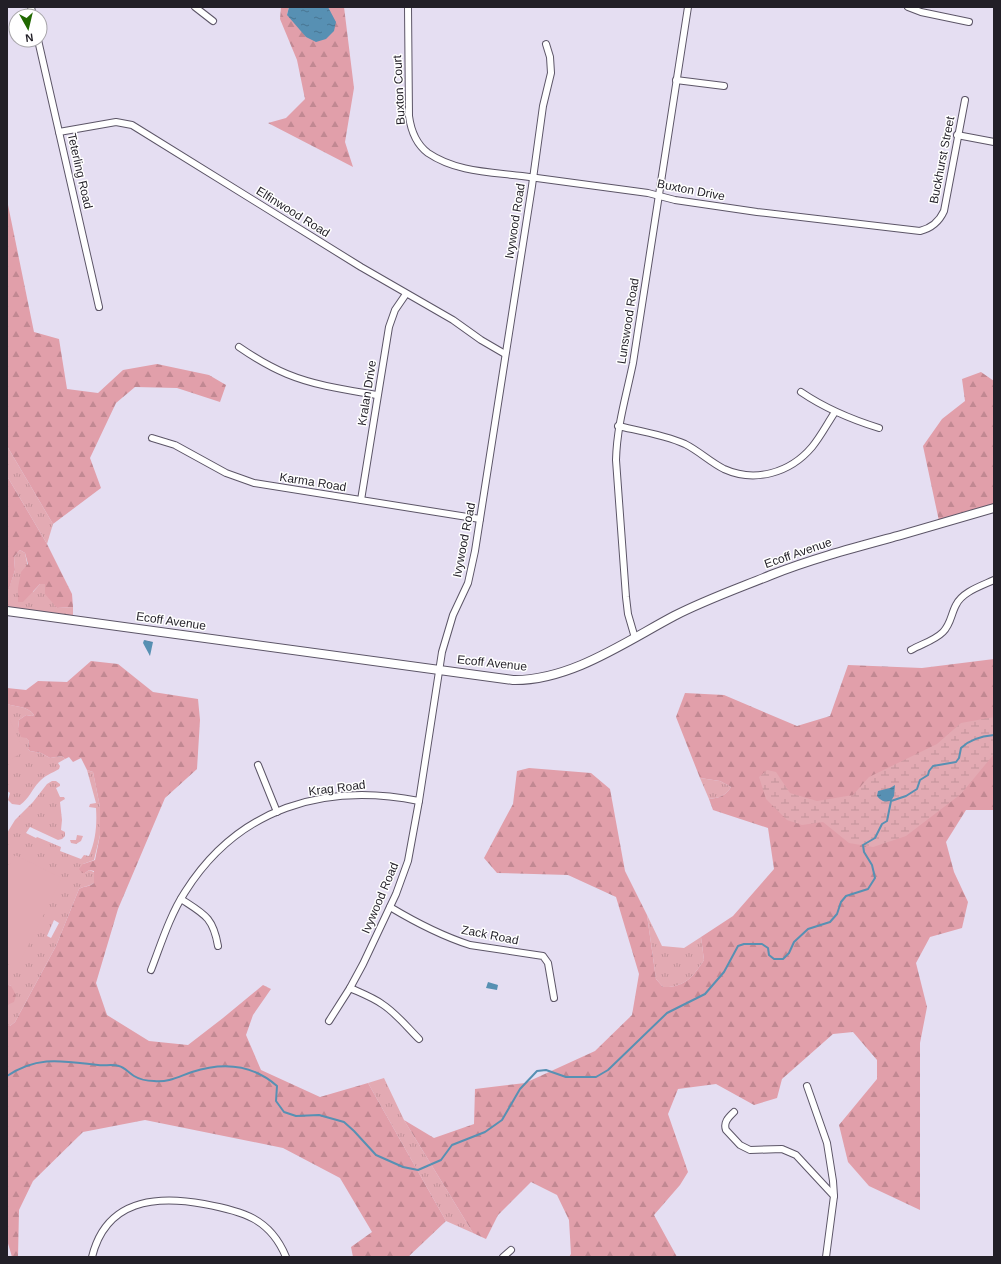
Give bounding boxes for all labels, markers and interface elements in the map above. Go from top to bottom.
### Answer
north arrow [8,8,48,48]
text: N [25,31,34,44]
street label: Buxton Court [390,54,408,125]
street label: Buckhurst Street [927,114,957,205]
street label: Teterling Road [64,132,96,210]
street label: Buxton Drive [656,177,726,203]
street label: Ivywood Road [502,182,528,260]
street label: Elfinwood Road [254,184,332,240]
street label: Lunswood Road [614,277,642,365]
street label: Kralan Drive [355,359,379,427]
street label: Karma Road [279,470,347,494]
street label: Ivywood Road [450,501,478,579]
street label: Ecoff Avenue [762,535,834,571]
street label: Ecoff Avenue [135,609,207,633]
street label: Ecoff Avenue [456,652,528,674]
street label: Krag Road [308,778,366,798]
street label: Ivywood Road [359,860,401,936]
street label: Zack Road [460,923,520,947]

